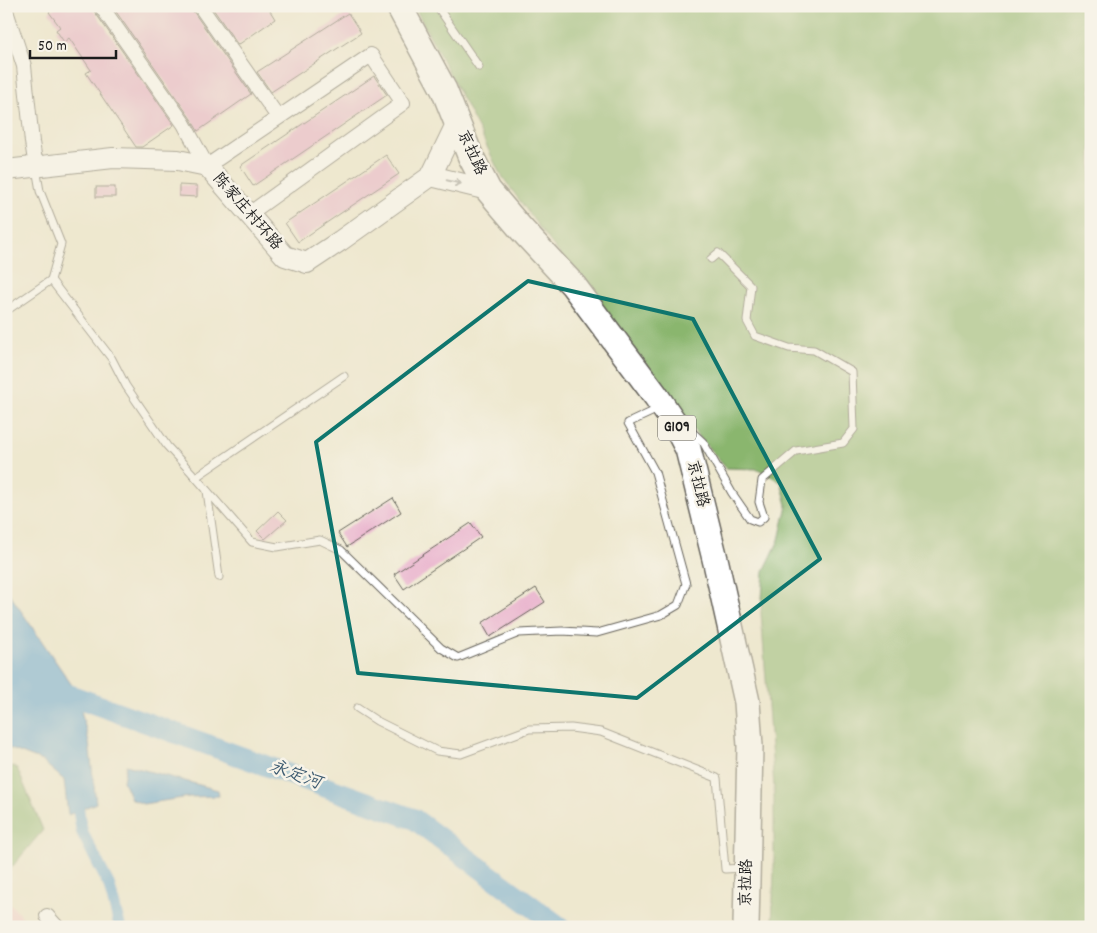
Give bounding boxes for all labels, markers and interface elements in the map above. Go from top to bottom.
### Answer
scale bar [30,28,116,60]
text: 50 m [38,36,67,58]
street label: 京拉路 [450,126,492,180]
street label: 陈家庄村环路 [207,168,287,256]
one-way arrow [446,178,462,187]
road number: G109 [658,416,696,440]
street label: 京拉路 [680,458,714,510]
water label: 永定河 [265,755,327,798]
street label: 京拉路 [735,859,759,907]

